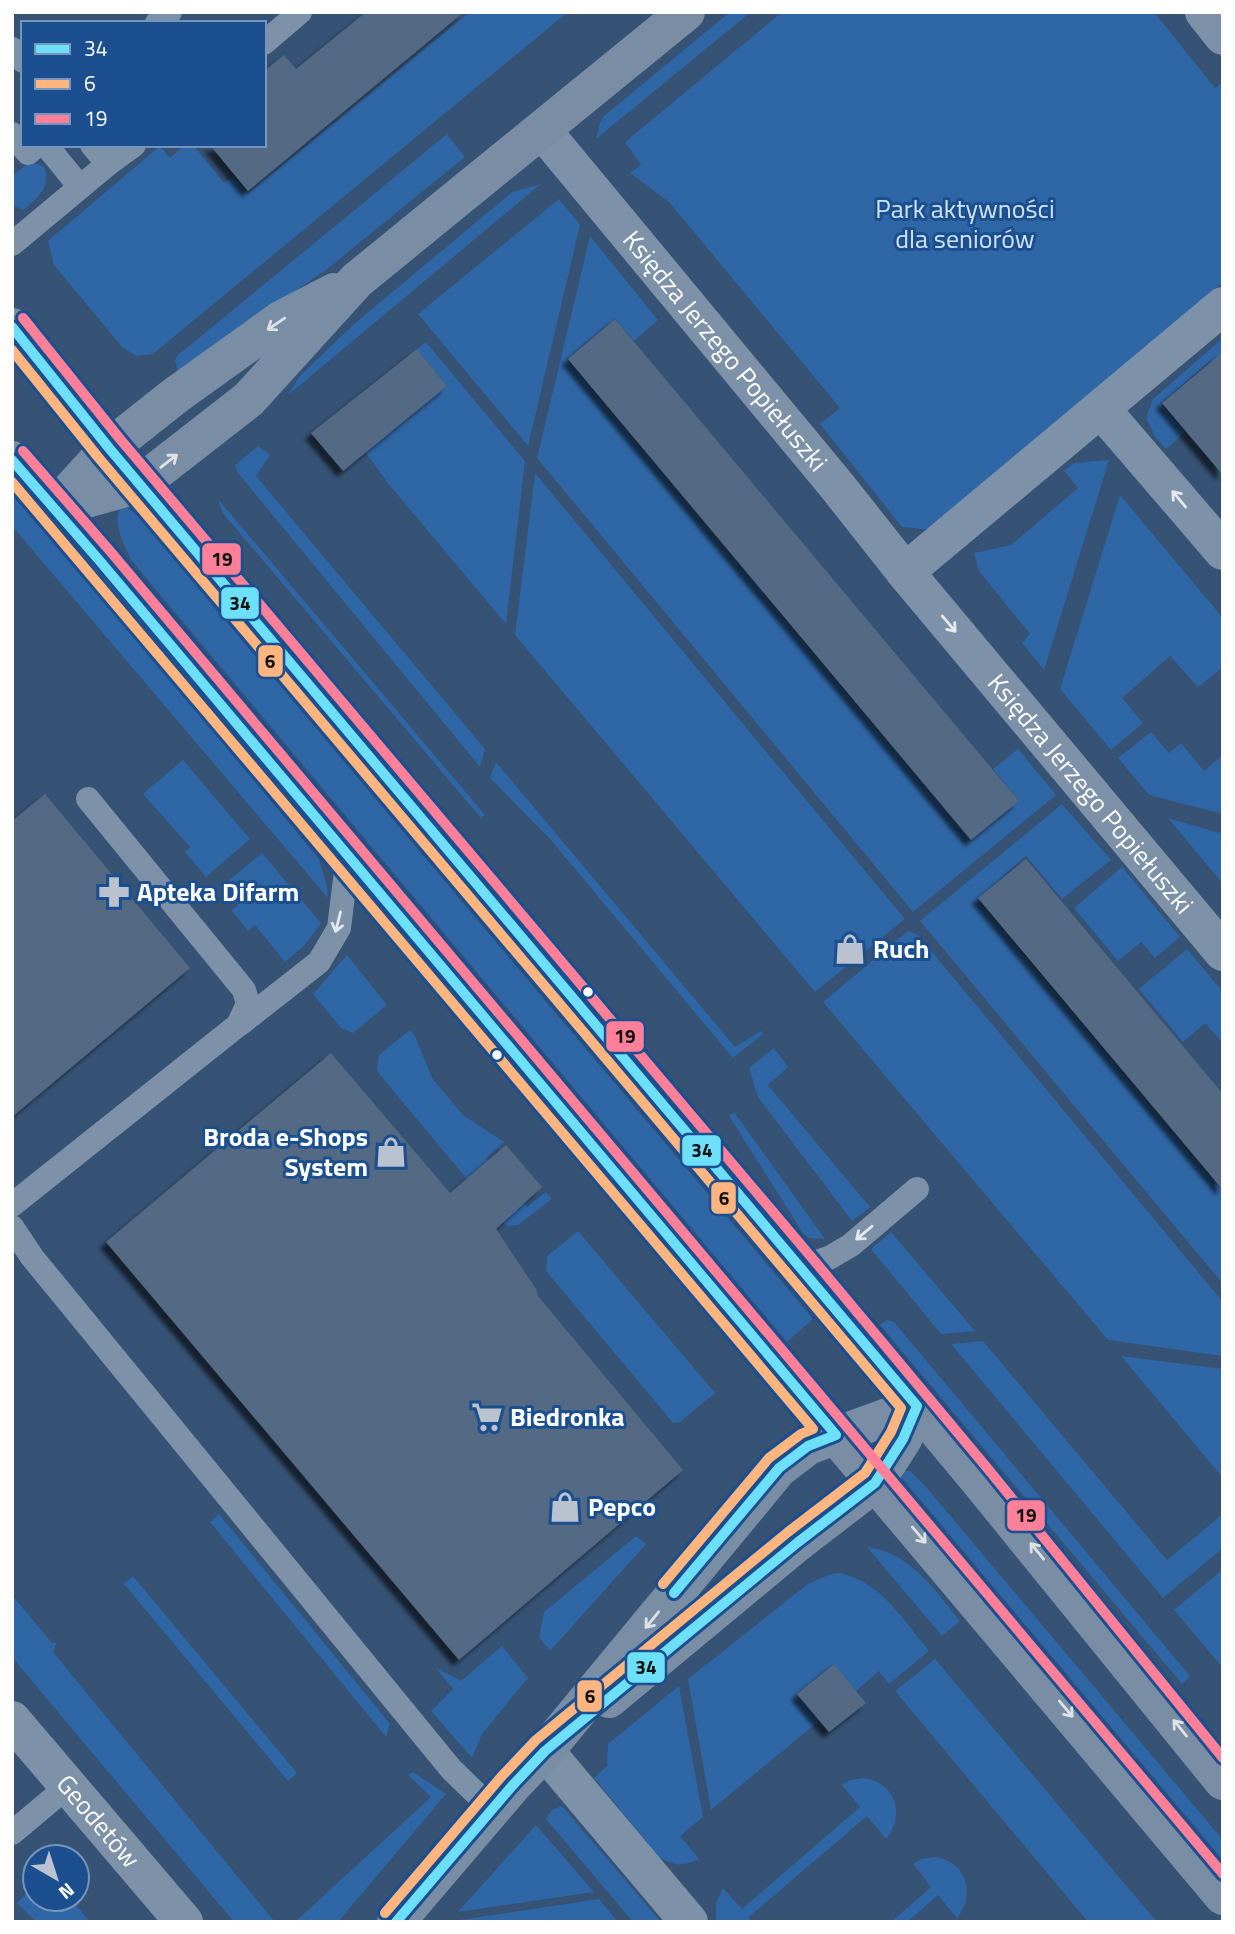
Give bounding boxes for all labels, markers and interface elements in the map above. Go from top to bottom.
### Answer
legend [21,21,266,147]
text: 34 [84,32,108,64]
text: 6 [84,67,96,99]
text: 19 [84,102,108,134]
park label: Park aktywności dla seniorów [875,189,1055,258]
street label: Księdza Jerzego Popiełuszki [614,222,837,480]
one-way arrow [267,317,286,331]
one-way arrow [160,453,178,468]
one-way arrow [1171,491,1187,509]
line badge: 19 [201,542,242,576]
text: 19 [211,544,233,573]
line badge: 34 [220,586,260,620]
text: 34 [229,588,251,617]
one-way arrow [941,615,957,633]
line badge: 6 [257,644,284,678]
text: 6 [265,646,276,675]
street label: Księdza Jerzego Popiełuszki [979,665,1203,922]
place label: Apteka Difarm [137,872,299,911]
pharmacy icon: Apteka Difarm [97,875,131,909]
one-way arrow [331,911,344,933]
place label: Ruch [873,929,929,968]
shop icon: Ruch [833,932,867,966]
unlabelled marker [581,985,595,999]
line badge: 19 [605,1020,645,1053]
text: 19 [614,1021,636,1050]
unlabelled marker [490,1048,504,1062]
place label: Broda e-Shops System [203,1117,368,1186]
line badge: 34 [681,1134,722,1167]
shop icon: Broda e-Shops System [374,1135,408,1169]
text: 34 [691,1135,713,1164]
line badge: 6 [710,1181,737,1215]
text: 6 [719,1183,730,1212]
one-way arrow [856,1225,874,1241]
place label: Biedronka [510,1397,625,1436]
supermarket icon: Biedronka [470,1400,504,1434]
place label: Pepco [588,1487,656,1526]
shop icon: Pepco [548,1490,582,1524]
line badge: 19 [1006,1499,1046,1532]
text: 19 [1015,1500,1037,1529]
one-way arrow [911,1525,927,1543]
one-way arrow [1029,1543,1044,1561]
one-way arrow [644,1610,660,1628]
line badge: 34 [626,1651,666,1684]
text: 34 [635,1652,657,1681]
line badge: 6 [576,1679,603,1713]
text: 6 [585,1681,596,1710]
one-way arrow [1057,1700,1073,1718]
one-way arrow [1173,1719,1188,1738]
street label: Geodetów [47,1766,150,1876]
north arrow [21,1843,91,1913]
text: N [53,1876,81,1907]

